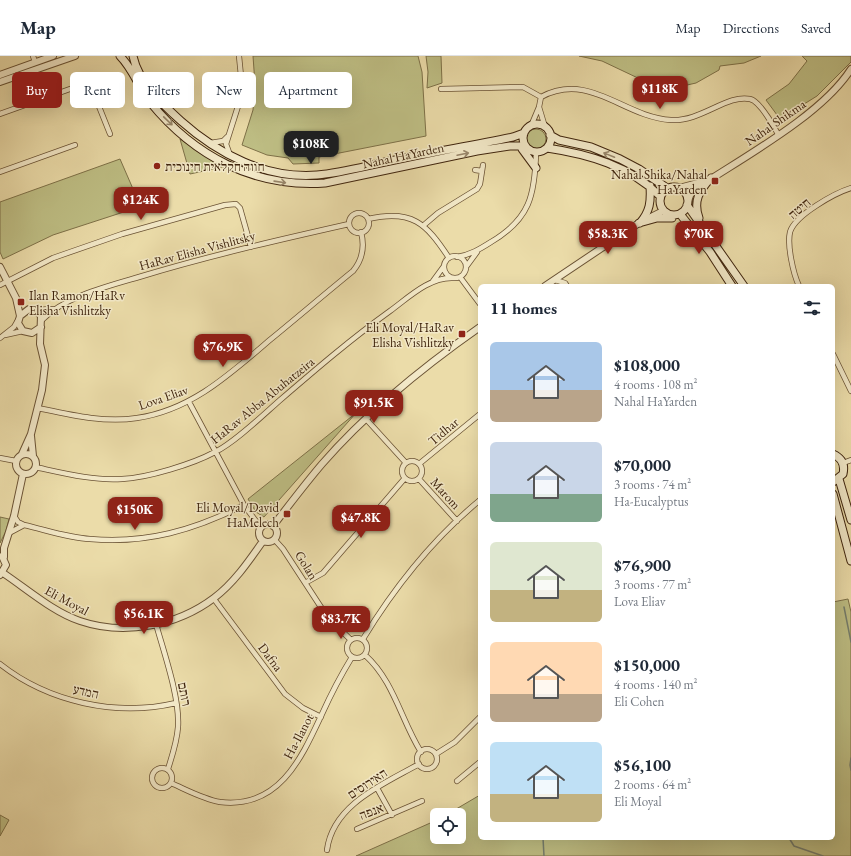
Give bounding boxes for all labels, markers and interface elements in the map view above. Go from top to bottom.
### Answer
text: Map [20,15,56,40]
text: Map [675,19,701,37]
text: Directions [723,19,779,37]
text: Saved [801,19,831,37]
chip: Buy [12,72,62,108]
chip: Rent [70,72,125,108]
chip: Filters [133,72,194,108]
chip: New [202,72,256,108]
chip: Apartment [264,72,352,108]
pin: $118K [632,76,688,110]
text: $118K [642,80,678,97]
street label: Nahal Shikma [742,95,810,150]
one-way arrow [163,116,173,126]
pin: $108K [283,131,339,165]
text: $108K [293,135,329,152]
street label: Nahal HaYarden [361,139,446,172]
one-way arrow [456,150,469,158]
one-way arrow [604,151,616,158]
place label: חווה חקלאית חינוכית [165,158,264,175]
marker: חווה חקלאית חינוכית [152,161,162,171]
place label: Nahal Shika/Nahal HaYarden [611,166,707,198]
marker: Nahal Shika/Nahal HaYarden [710,176,720,186]
one-way arrow [273,178,286,186]
pin: $124K [113,187,169,221]
text: $124K [123,191,159,208]
street label: חיטה [785,194,814,223]
pin: $58.3K [575,221,641,255]
pin: $70K [675,221,723,255]
text: $58.3K [588,225,628,242]
text: $70K [684,225,714,242]
street label: HaRav Elisha Vishlitsky [137,227,257,274]
place label: Ilan Ramon/HaRv Elisha Vishlitzky [29,287,125,319]
marker: Ilan Ramon/HaRv Elisha Vishlitzky [16,297,26,307]
text: 11 homes [490,297,557,319]
icon: filters [801,297,823,319]
place label: Eli Moyal/HaRav Elisha Vishlitzky [366,319,454,351]
marker: Eli Moyal/HaRav Elisha Vishlitzky [457,329,467,339]
pin: $76.9K [190,334,256,368]
text: $76.9K [203,338,243,355]
street label: HaRav Abba Abuhatzeira [207,353,319,448]
text: $108,000 [614,354,680,376]
icon: home [522,358,570,406]
text: 4 rooms · 108 m² [614,376,698,393]
street label: Lova Eliav [136,381,191,414]
pin: $91.5K [341,390,407,424]
text: Nahal HaYarden [614,393,697,410]
text: $91.5K [354,394,394,411]
street label: Tidhar [425,413,463,449]
text: $70,000 [614,454,671,476]
icon: home [522,458,570,506]
street label: Marom [427,474,465,513]
text: 3 rooms · 74 m² [614,476,691,493]
text: Ha-Eucalyptus [614,493,688,510]
pin: $150K [107,497,163,531]
place label: Eli Moyal/David HaMelech [196,499,279,531]
text: $150K [117,501,153,518]
pin: $47.8K [328,505,394,539]
marker: Eli Moyal/David HaMelech [282,509,292,519]
text: $47.8K [341,509,381,526]
street label: Golan [291,548,322,583]
text: $76,900 [614,554,671,576]
icon: home [522,558,570,606]
text: 3 rooms · 77 m² [614,576,691,593]
street label: Eli Moyal [42,582,92,619]
text: Lova Eliav [614,593,665,610]
pin: $56.1K [111,601,177,635]
text: $56.1K [124,605,164,622]
pin: $83.7K [308,606,374,640]
text: $83.7K [321,610,361,627]
street label: Dafna [254,640,287,676]
text: $150,000 [614,654,680,676]
icon: home [522,658,570,706]
text: 4 rooms · 140 m² [614,676,698,693]
street label: המדע [71,680,100,703]
street label: רותם [174,681,195,708]
text: Eli Cohen [614,693,664,710]
street label: Ha-Ilanot [279,710,318,762]
text: $56,100 [614,754,671,776]
icon: home [522,758,570,806]
street label: האירוסים [344,764,390,803]
text: 2 rooms · 64 m² [614,776,691,793]
text: Eli Moyal [614,793,662,810]
street label: אנפה [357,799,386,824]
map controls [430,808,466,844]
button: locate [430,808,466,844]

